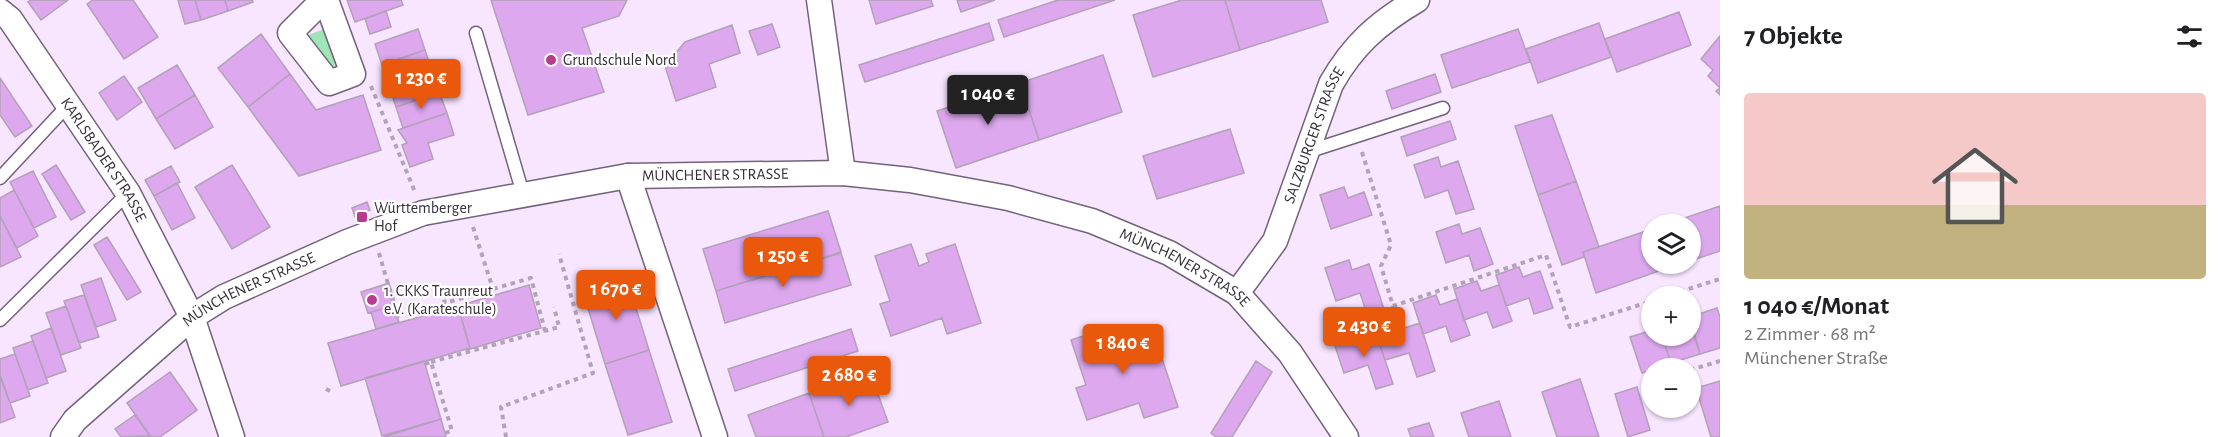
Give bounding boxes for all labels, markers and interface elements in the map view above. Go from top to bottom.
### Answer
icon: filters [2173,20,2206,53]
text: 7 Objekte [1744,23,1843,49]
place label: Grundschule Nord [563,52,676,68]
marker: Grundschule Nord [544,53,558,67]
pin: 1 230 € [366,59,476,110]
street label: SALZBURGER STRASSE [1281,64,1347,206]
text: 1 230 € [395,68,447,88]
pin: 1 040 € [933,75,1043,126]
text: 1 040 € [961,84,1015,104]
street label: KARLSBADER STRASSE [58,95,150,225]
icon: home [1921,132,2029,240]
street label: MÜNCHENER STRASSE [642,165,789,184]
place label: Württemberger Hof [374,200,473,234]
marker: Württemberger Hof [355,210,369,224]
map controls [1641,214,1701,418]
button: layers [1641,214,1701,274]
street label: MÜNCHENER STRASSE [1117,225,1253,310]
pin: 1 250 € [728,237,838,288]
text: 1 250 € [757,246,809,266]
street label: MÜNCHENER STRASSE [179,249,318,330]
pin: 1 670 € [561,270,671,321]
text: 1 670 € [590,279,642,299]
place label: 1. CKKS Traunreut e.V. (Karateschule) [384,283,497,317]
button: + [1641,286,1701,346]
marker: 1. CKKS Traunreut e.V. (Karateschule) [365,293,379,307]
text: 1 040 €/Monat [1744,293,1889,319]
pin: 2 430 € [1309,307,1419,358]
text: 2 430 € [1337,316,1391,336]
pin: 1 840 € [1068,324,1178,375]
text: 2 Zimmer · 68 m² [1744,324,1876,344]
text: 1 840 € [1097,333,1149,353]
text: Münchener Straße [1744,348,1888,368]
pin: 2 680 € [794,356,904,407]
button: − [1641,358,1701,418]
text: 2 680 € [822,365,876,385]

